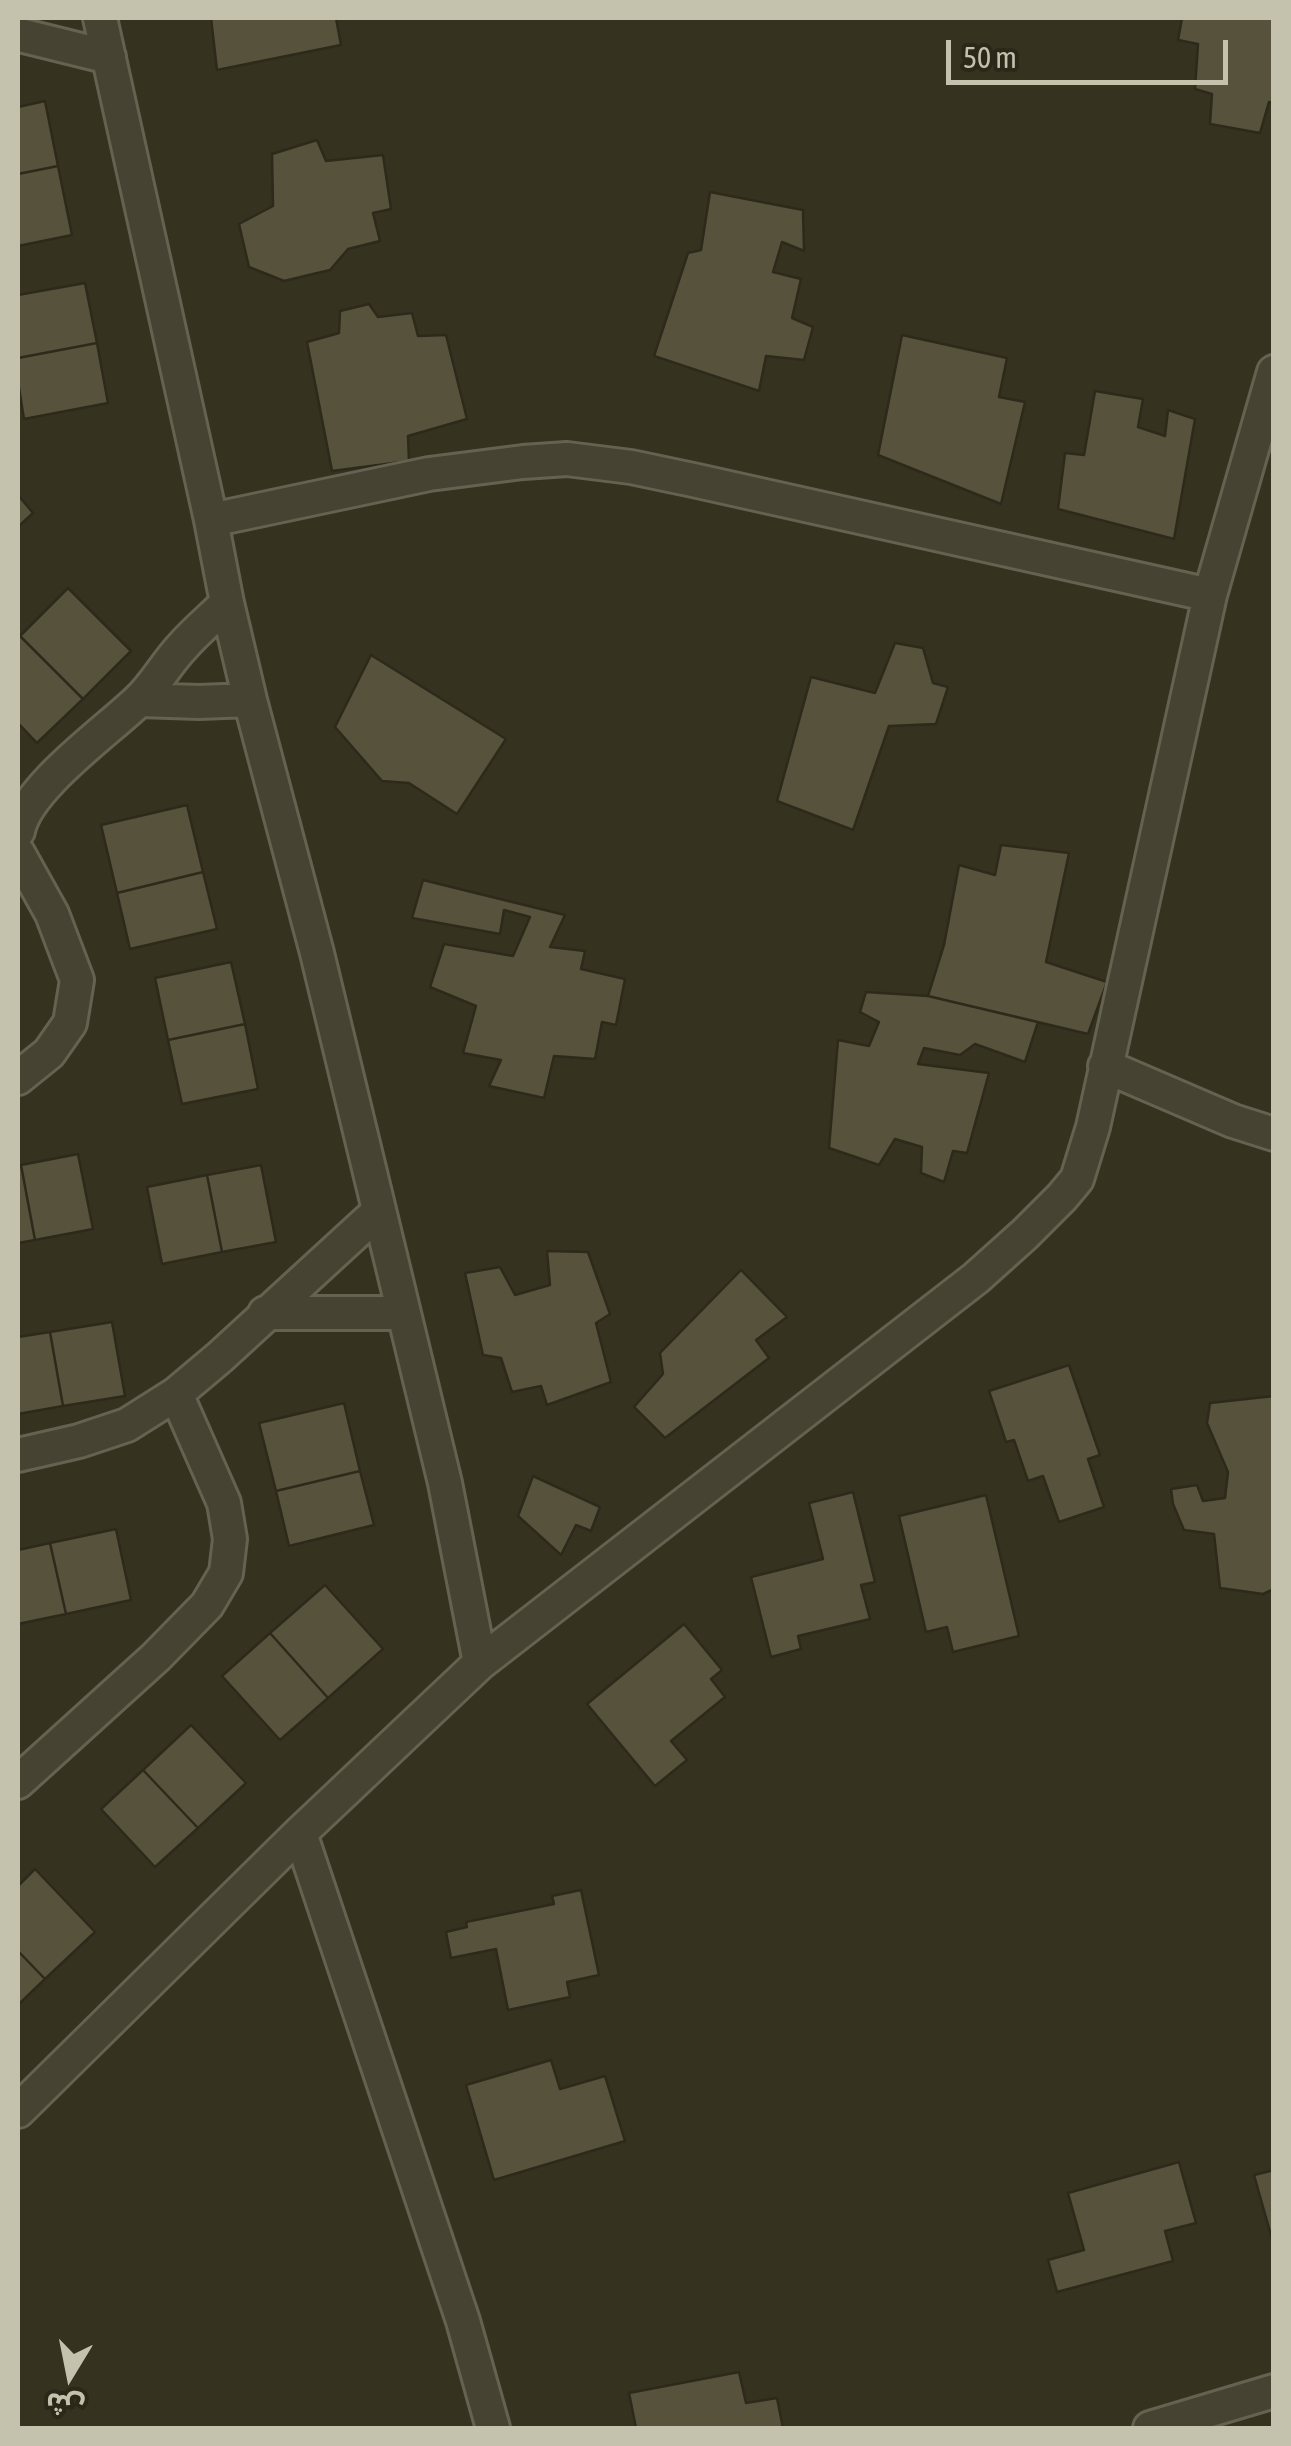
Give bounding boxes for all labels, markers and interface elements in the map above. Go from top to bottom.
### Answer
scale bar [951,20,1234,82]
text: 50 m [963,40,1017,74]
north arrow [20,2326,120,2426]
text: ش [43,2386,86,2425]

